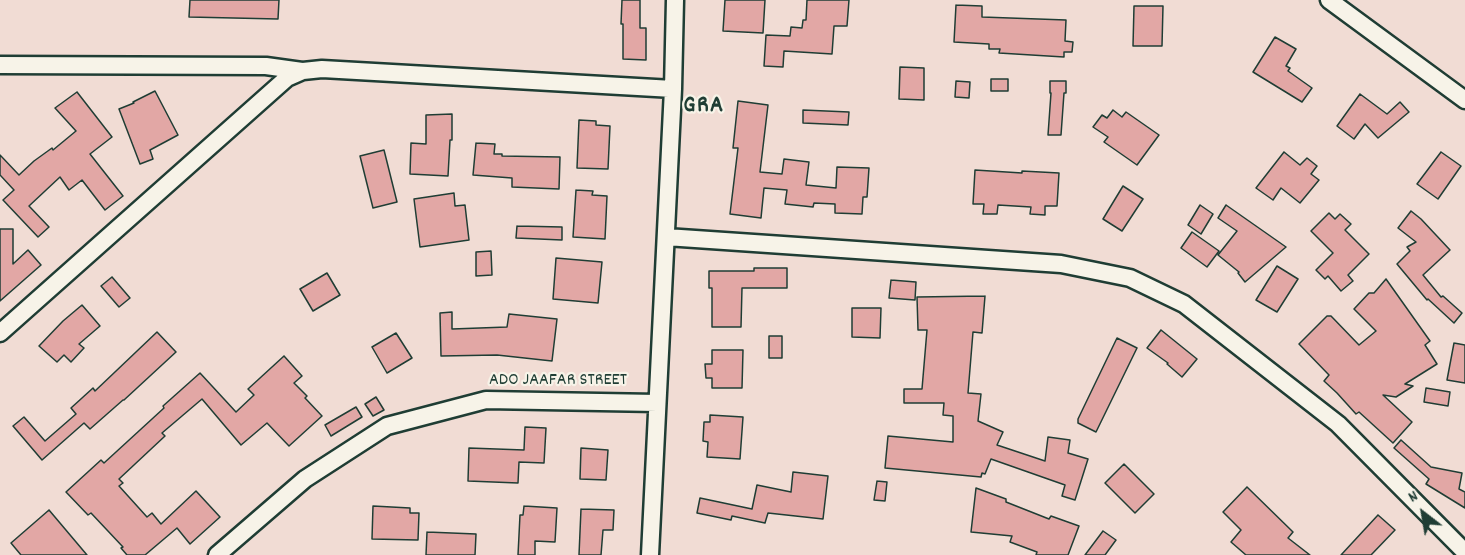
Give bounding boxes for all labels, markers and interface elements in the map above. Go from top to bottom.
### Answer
district label: GRA [683,94,725,122]
street label: ADO JAAFAR STREET [489,371,627,393]
north arrow [1393,483,1453,543]
text: N [1404,485,1423,509]

